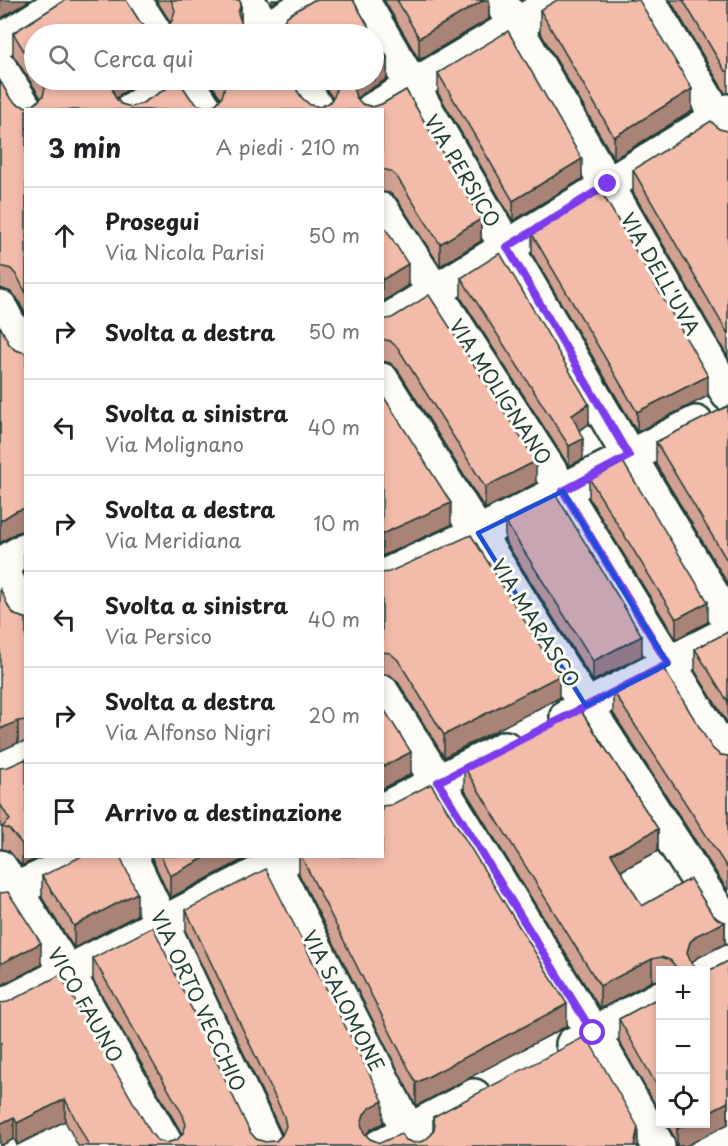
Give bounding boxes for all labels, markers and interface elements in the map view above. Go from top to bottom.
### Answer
search box [24,24,384,90]
icon: search [45,41,78,74]
text: Cerca qui [93,41,193,74]
street label: VIA PERSICO [417,108,508,233]
text: 3 min [48,128,121,167]
text: A piedi · 210 m [216,132,360,162]
route end [594,170,620,196]
text: Prosegui [105,204,199,237]
street label: VIA DELL'UVA [614,207,708,340]
icon: ahead [48,219,81,252]
text: 50 m [308,220,360,250]
text: Via Nicola Parisi [105,237,265,267]
street label: VIA MOLIGNANO [442,312,559,470]
icon: right [48,315,81,348]
text: Svolta a destra [105,315,275,348]
text: 50 m [308,316,360,346]
text: Svolta a sinistra [105,396,288,429]
icon: left [48,411,81,444]
text: 40 m [308,412,360,442]
text: Via Molignano [105,429,244,459]
text: Svolta a destra [105,492,275,525]
icon: right [48,507,81,540]
text: 10 m [313,508,360,538]
text: Via Meridiana [105,525,241,555]
street label: VIA MARASCO [484,552,587,693]
text: Svolta a sinistra [105,588,288,621]
icon: left [48,603,81,636]
text: 40 m [308,604,360,634]
text: Via Persico [105,621,212,651]
text: Svolta a destra [105,684,275,717]
icon: right [48,699,81,732]
text: 20 m [308,700,360,730]
text: Via Alfonso Nigri [105,717,271,747]
icon: arrive [48,795,81,828]
text: Arrivo a destinazione [105,795,342,828]
street label: VIA ORTO VECCHIO [144,905,254,1096]
street label: VIA SALOMONE [295,924,393,1077]
street label: VICO FAUNO [41,941,131,1068]
map controls [656,966,710,1128]
button: + [656,966,710,1020]
route start [579,1019,605,1045]
button: − [656,1020,710,1074]
button: locate [656,1074,710,1128]

